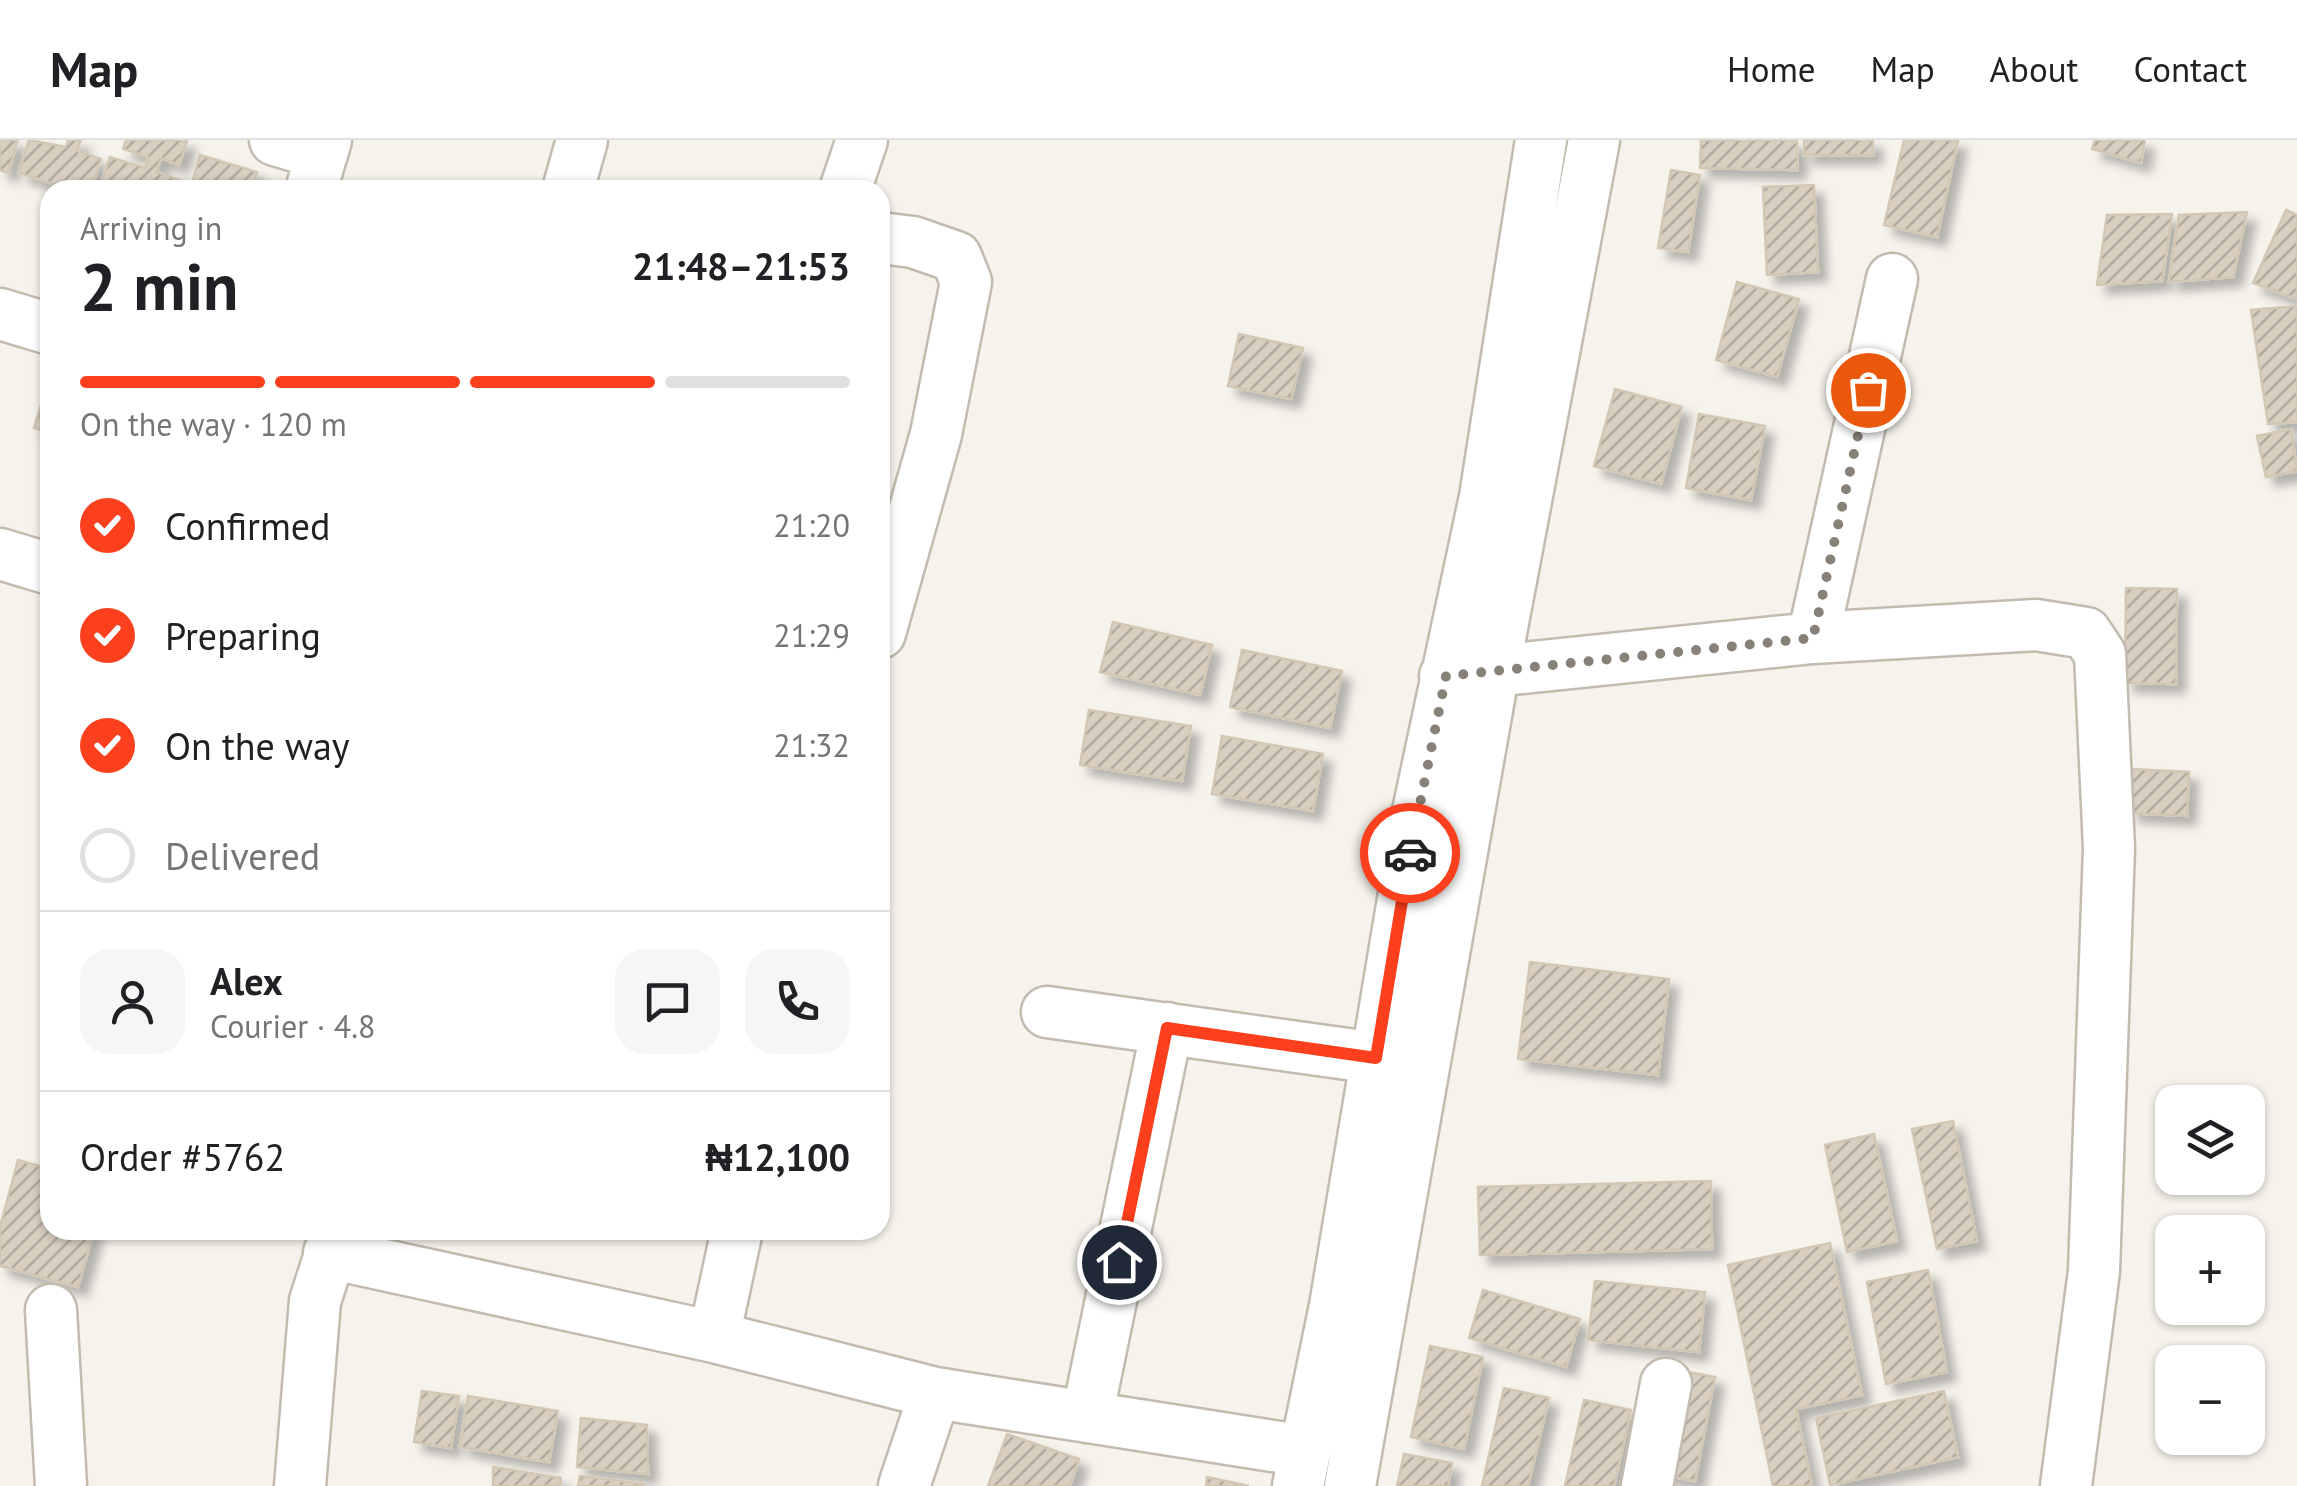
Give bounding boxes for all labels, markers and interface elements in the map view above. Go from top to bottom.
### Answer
text: Map [50,38,138,100]
text: Home [1727,46,1816,92]
text: Map [1871,46,1935,92]
text: About [1990,46,2078,92]
text: Contact [2133,46,2247,92]
text: Arriving in [80,207,222,249]
text: 21:48–21:53 [632,241,850,290]
text: 2 min [80,244,239,328]
pin [1826,348,1911,433]
icon: bag [1841,363,1896,418]
text: On the way · 120 m [80,403,347,445]
icon: check [80,498,135,553]
text: Confirmed [165,501,331,550]
text: 21:20 [773,504,850,546]
icon: check [80,608,135,663]
text: Preparing [165,611,321,660]
text: 21:29 [773,614,850,656]
icon: check [80,718,135,773]
text: On the way [165,721,350,770]
text: 21:32 [773,724,850,766]
courier [1360,803,1460,903]
icon: car [1383,826,1438,881]
text: Delivered [165,831,320,880]
button: person [80,949,185,1054]
button: chat [615,949,720,1054]
button: phone [745,949,850,1054]
text: Alex [210,956,283,1005]
text: Courier · 4.8 [210,1005,376,1047]
map controls [2155,1085,2265,1455]
button: layers [2155,1085,2265,1195]
text: Order #5762 [80,1132,285,1181]
text: ₦12,100 [705,1132,850,1181]
button: + [2155,1215,2265,1325]
pin [1077,1220,1162,1305]
icon: home [1092,1235,1147,1290]
button: − [2155,1345,2265,1455]

